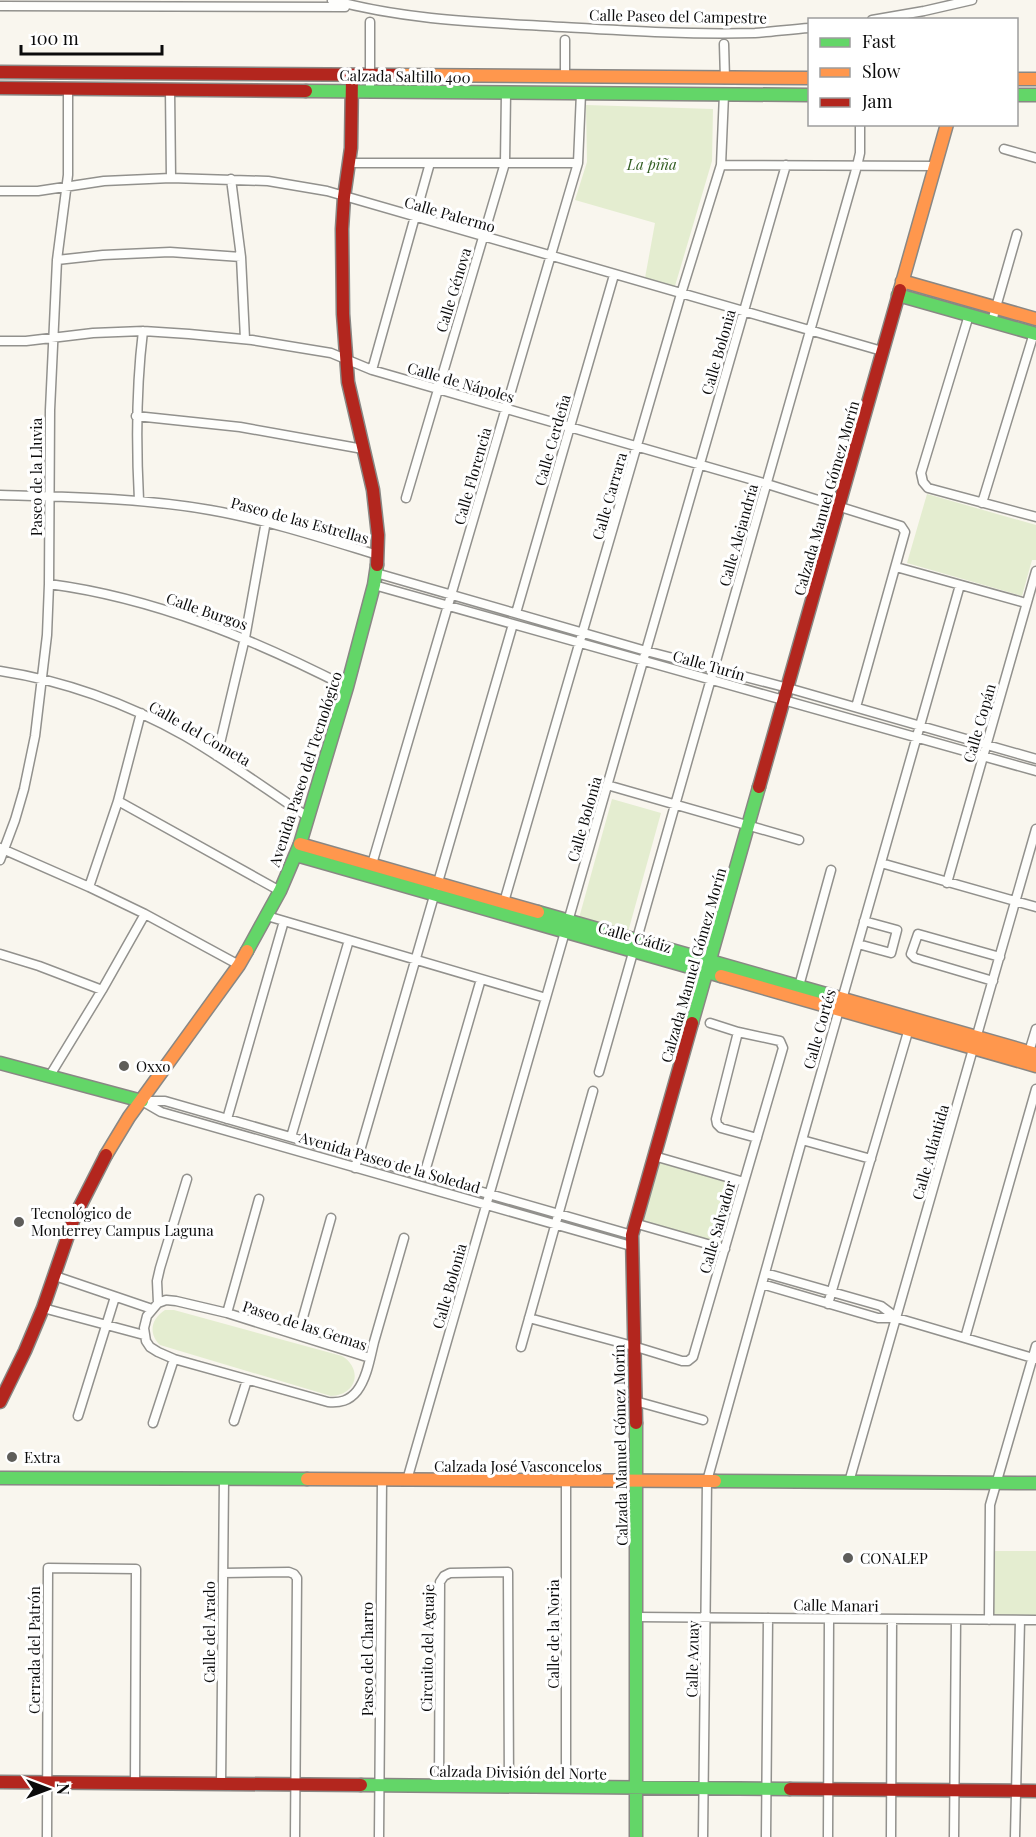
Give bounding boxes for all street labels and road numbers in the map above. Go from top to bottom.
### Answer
street label: Calle Paseo del Campestre [589,4,767,28]
street label: Calzada Saltillo 400 [339,65,471,87]
street label: Calle Palermo [402,191,498,237]
street label: Calle Génova [431,245,476,335]
street label: Calle Bolonia [696,306,740,397]
street label: Calle de Nápoles [405,357,517,407]
street label: Calle Cerdeña [529,391,575,488]
street label: Calzada Manuel Gómez Morín [789,398,863,598]
street label: Paseo de la Lluvia [26,417,46,536]
street label: Calle Florencia [449,424,496,527]
street label: Calle Carrara [587,449,631,542]
street label: Calle Alejandría [714,481,762,589]
street label: Paseo de las Estrellas [229,492,371,548]
street label: Calle Burgos [164,588,250,634]
street label: Calle Turín [671,645,747,685]
street label: Avenida Paseo del Tecnológico [264,669,346,870]
street label: Calle Copán [958,681,1000,765]
street label: Calle del Cometa [146,696,255,770]
street label: Calle Bolonia [562,773,606,864]
street label: Calzada Manuel Gómez Morín [656,865,730,1065]
street label: Calle Cádiz [596,917,674,957]
street label: Calle Cortés [798,987,840,1071]
street label: Calle Atlántida [907,1101,953,1202]
street label: Avenida Paseo de la Soledad [296,1126,483,1198]
street label: Calle Salvador [694,1178,740,1276]
street label: Calle Bolonia [427,1240,471,1331]
street label: Paseo de las Gemas [240,1295,370,1355]
street label: Calzada Manuel Gómez Morín [608,1344,632,1546]
street label: Calzada José Vasconcelos [434,1456,602,1476]
street label: Calle de la Noria [543,1579,563,1689]
street label: Calle del Arado [199,1581,219,1683]
street label: Circuito del Aguaje [416,1584,438,1712]
street label: Cerrada del Patrón [24,1586,44,1714]
street label: Calle Manari [793,1594,880,1616]
street label: Paseo del Charro [357,1602,377,1716]
street label: Calle Azuay [681,1620,703,1698]
street label: Calzada División del Norte [429,1760,607,1784]

